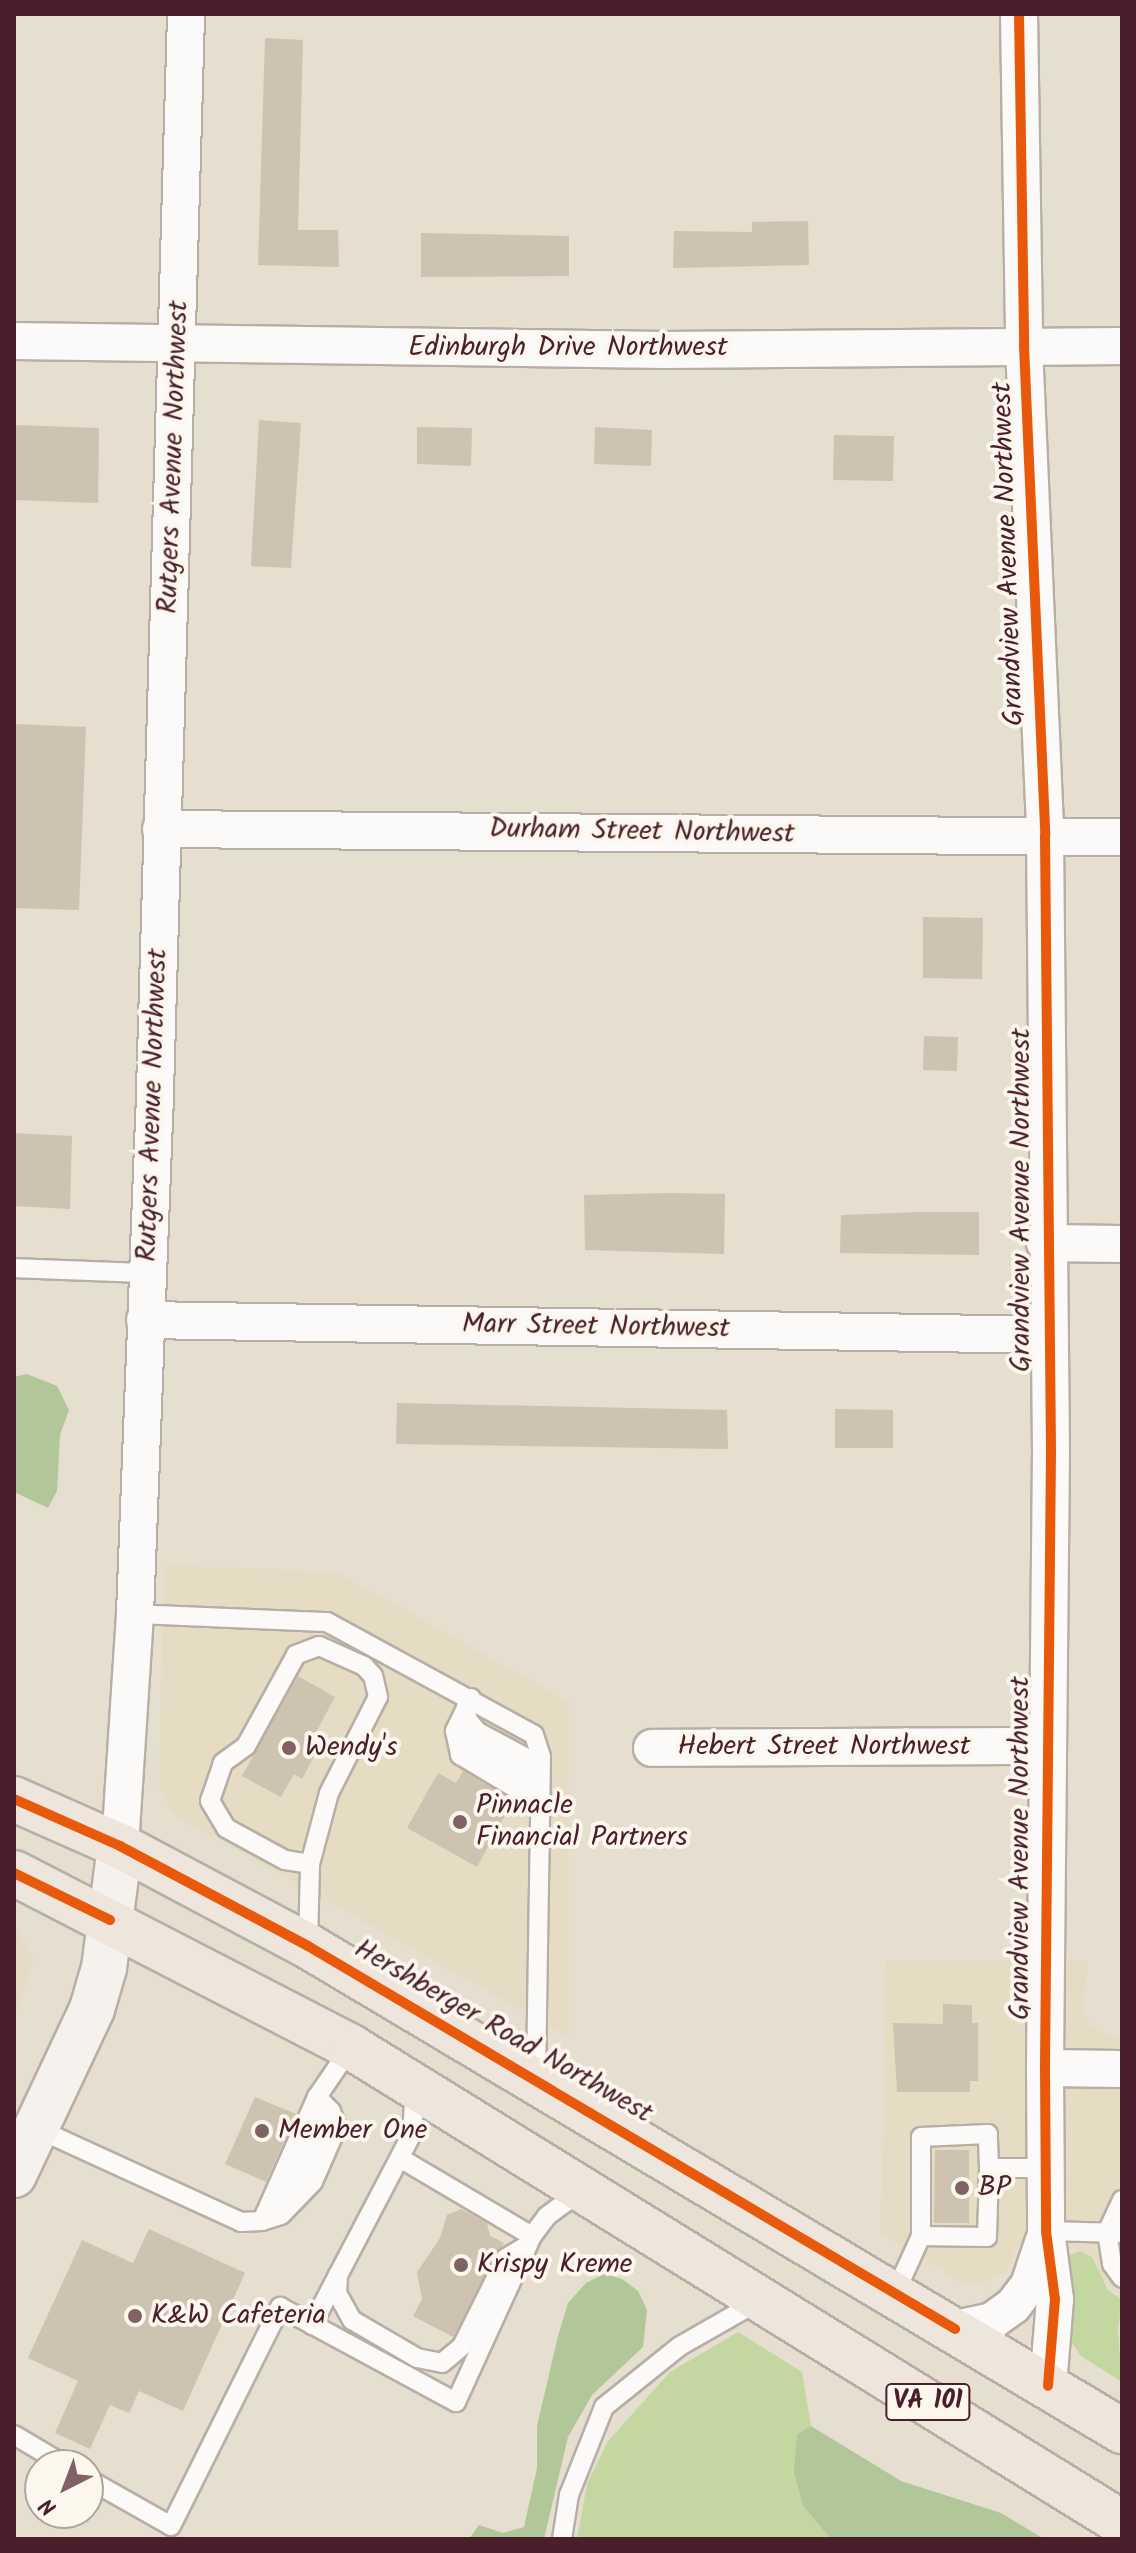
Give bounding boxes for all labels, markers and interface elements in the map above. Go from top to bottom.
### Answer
street label: Rutgers Avenue Northwest [152,300,196,614]
street label: Edinburgh Drive Northwest [408,331,728,365]
street label: Grandview Avenue Northwest [986,381,1032,727]
street label: Durham Street Northwest [489,813,795,851]
street label: Rutgers Avenue Northwest [131,948,175,1262]
street label: Grandview Avenue Northwest [1005,1028,1039,1372]
street label: Marr Street Northwest [462,1308,730,1346]
street label: Grandview Avenue Northwest [1004,1676,1038,2020]
street label: Hebert Street Northwest [677,1730,971,1764]
place label: Wendy's [305,1731,398,1765]
marker: Wendy's [280,1739,298,1757]
place label: Pinnacle Financial Partners [476,1789,688,1855]
marker: Pinnacle Financial Partners [451,1813,469,1831]
street label: Hershberger Road Northwest [348,1933,658,2131]
place label: Member One [278,2114,427,2148]
marker: Member One [253,2122,271,2140]
place label: BP [978,2171,1011,2205]
marker: BP [953,2179,971,2197]
place label: Krispy Kreme [477,2248,632,2282]
marker: Krispy Kreme [452,2256,470,2274]
place label: K&W Cafeteria [151,2299,326,2333]
marker: K&W Cafeteria [126,2307,144,2325]
road number: VA 101 [884,2380,972,2424]
north arrow [24,2449,104,2529]
text: N [32,2488,66,2523]

